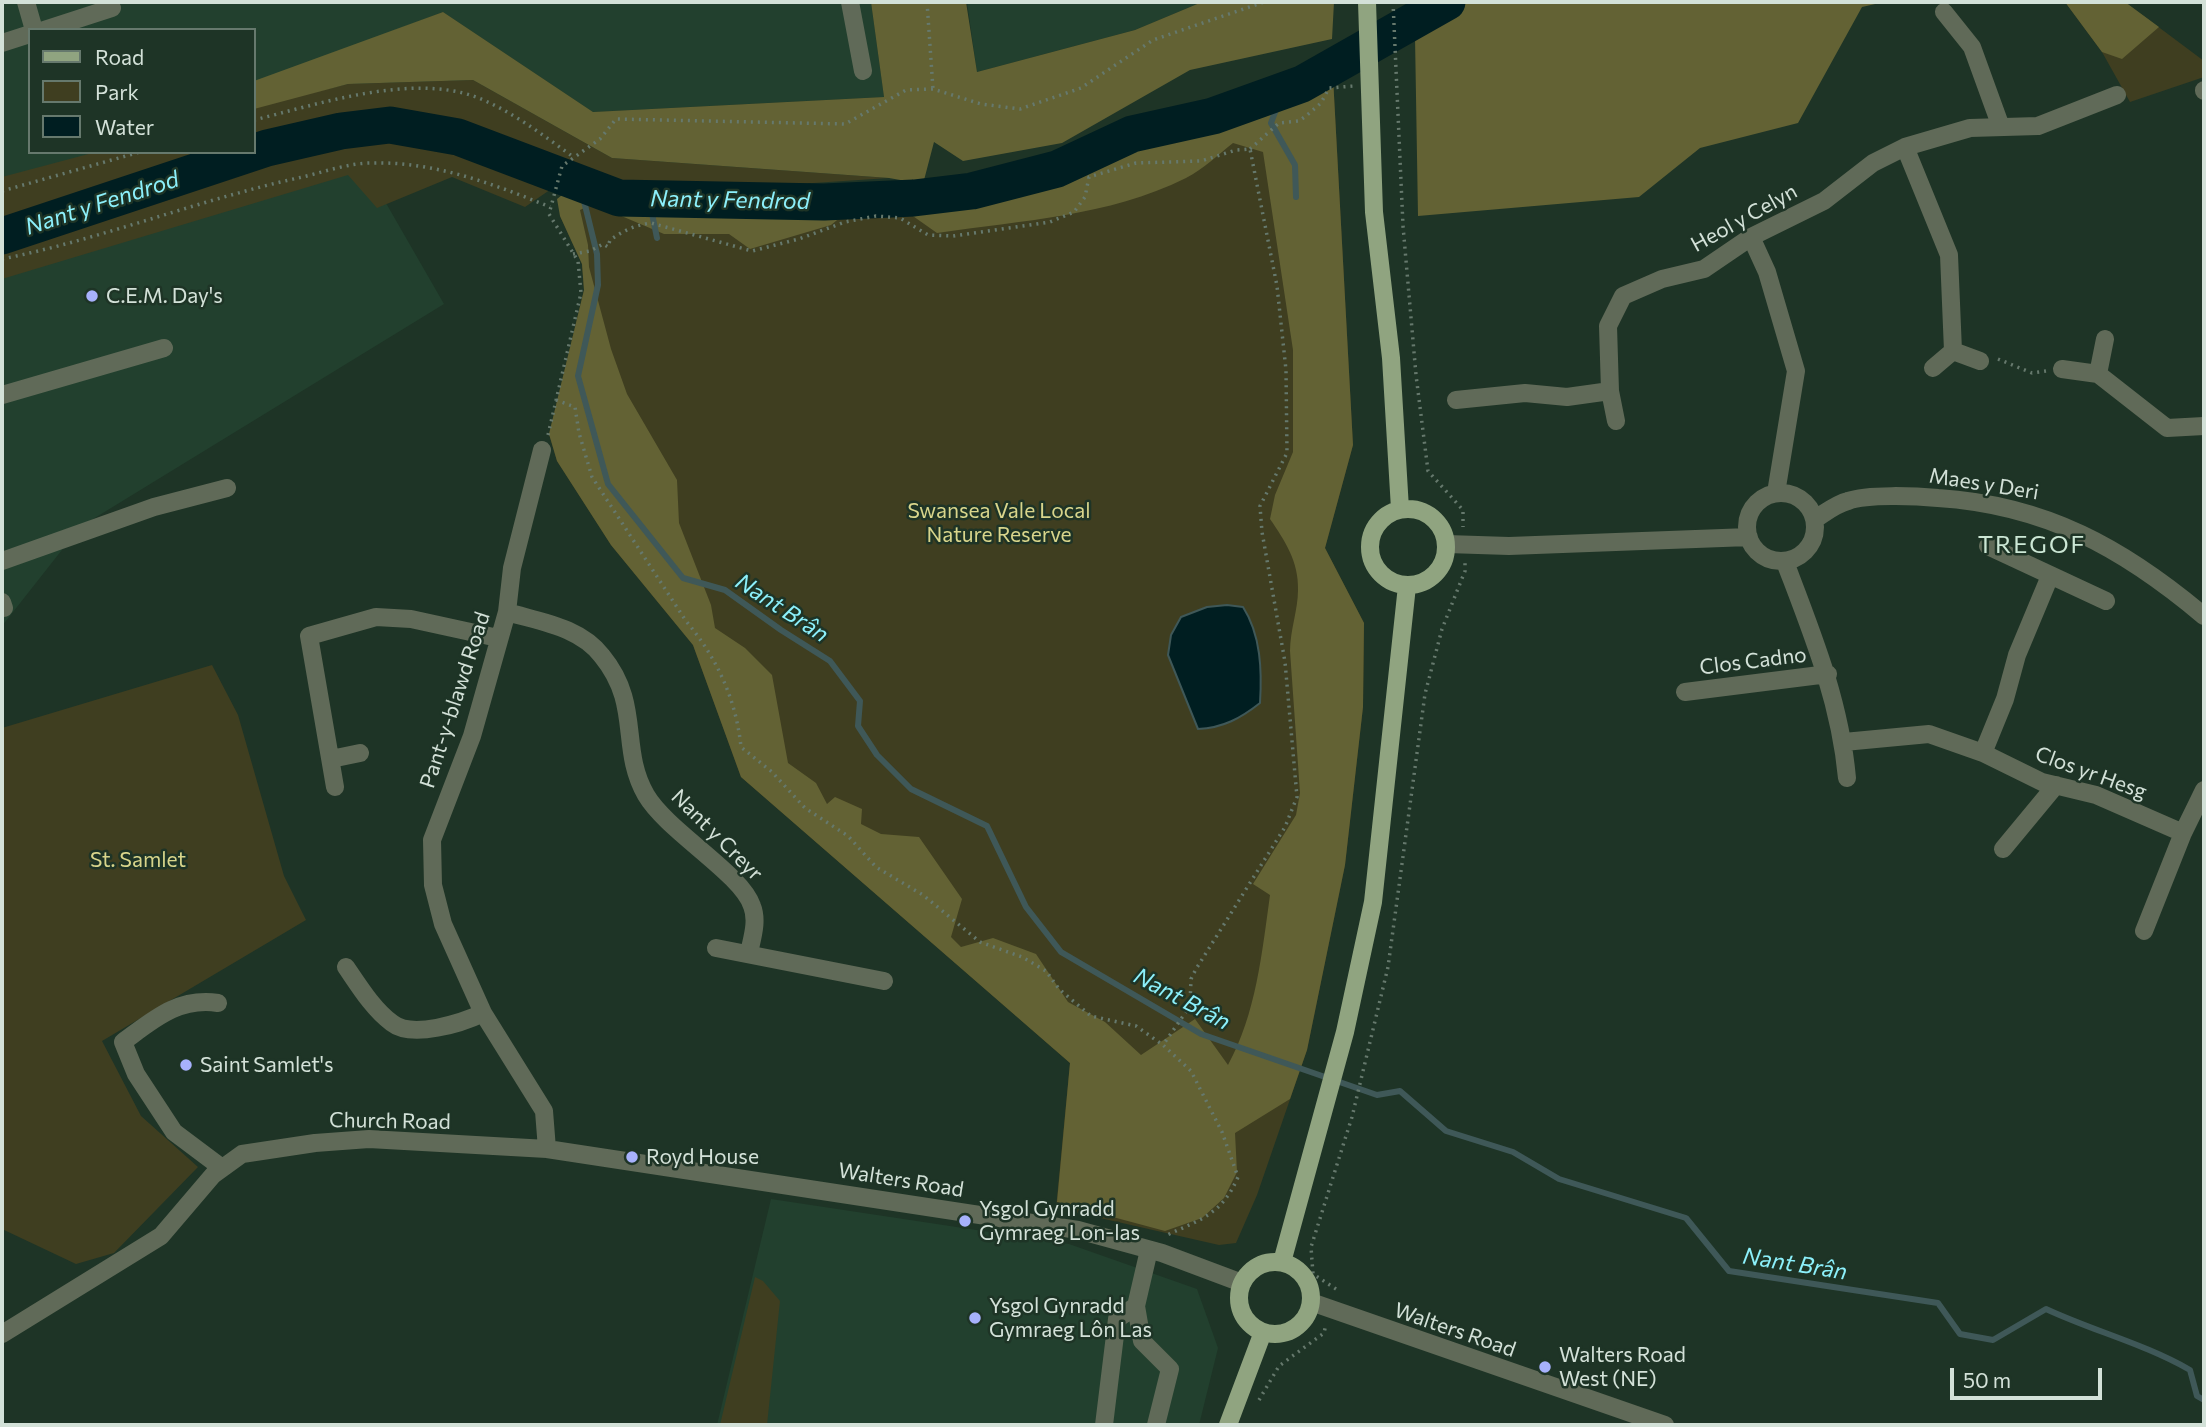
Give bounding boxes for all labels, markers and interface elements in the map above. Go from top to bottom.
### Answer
legend [28,28,256,154]
text: Road [95,44,144,69]
text: Park [95,79,139,104]
text: Water [95,114,154,139]
water label: Nant y Fendrod [22,165,182,241]
street label: Heol y Celyn [1687,179,1801,257]
water label: Nant y Fendrod [650,185,810,215]
place label: C.E.M. Day's [106,283,223,309]
marker: C.E.M. Day's [84,288,100,304]
street label: Maes y Deri [1927,463,2041,505]
park label: Swansea Vale Local Nature Reserve [907,498,1091,548]
district label: TREGOF [1978,531,2086,559]
water label: Nant Brân [730,568,834,648]
street label: Pant-y-blawd Road [415,609,495,791]
street label: Clos Cadno [1698,642,1808,680]
street label: Clos yr Hesg [2032,741,2150,805]
street label: Nant y Creyr [666,784,768,886]
park label: St. Samlet [90,847,186,873]
water label: Nant Brân [1129,962,1235,1036]
place label: Saint Samlet's [200,1052,334,1078]
marker: Saint Samlet's [178,1057,194,1073]
street label: Church Road [329,1107,451,1135]
place label: Royd House [646,1144,759,1170]
marker: Royd House [624,1149,640,1165]
street label: Walters Road [836,1158,966,1202]
place label: Ysgol Gynradd Gymraeg Lon-las [979,1196,1140,1246]
marker: Ysgol Gynradd Gymraeg Lon-las [957,1213,973,1229]
water label: Nant Brân [1741,1242,1849,1286]
place label: Ysgol Gynradd Gymraeg Lôn Las [989,1293,1152,1343]
street label: Walters Road [1391,1297,1519,1363]
marker: Ysgol Gynradd Gymraeg Lôn Las [967,1310,983,1326]
place label: Walters Road West (NE) [1559,1342,1686,1392]
scale bar [1954,1354,2106,1398]
marker: Walters Road West (NE) [1537,1359,1553,1375]
text: 50 m [1963,1367,2011,1392]

